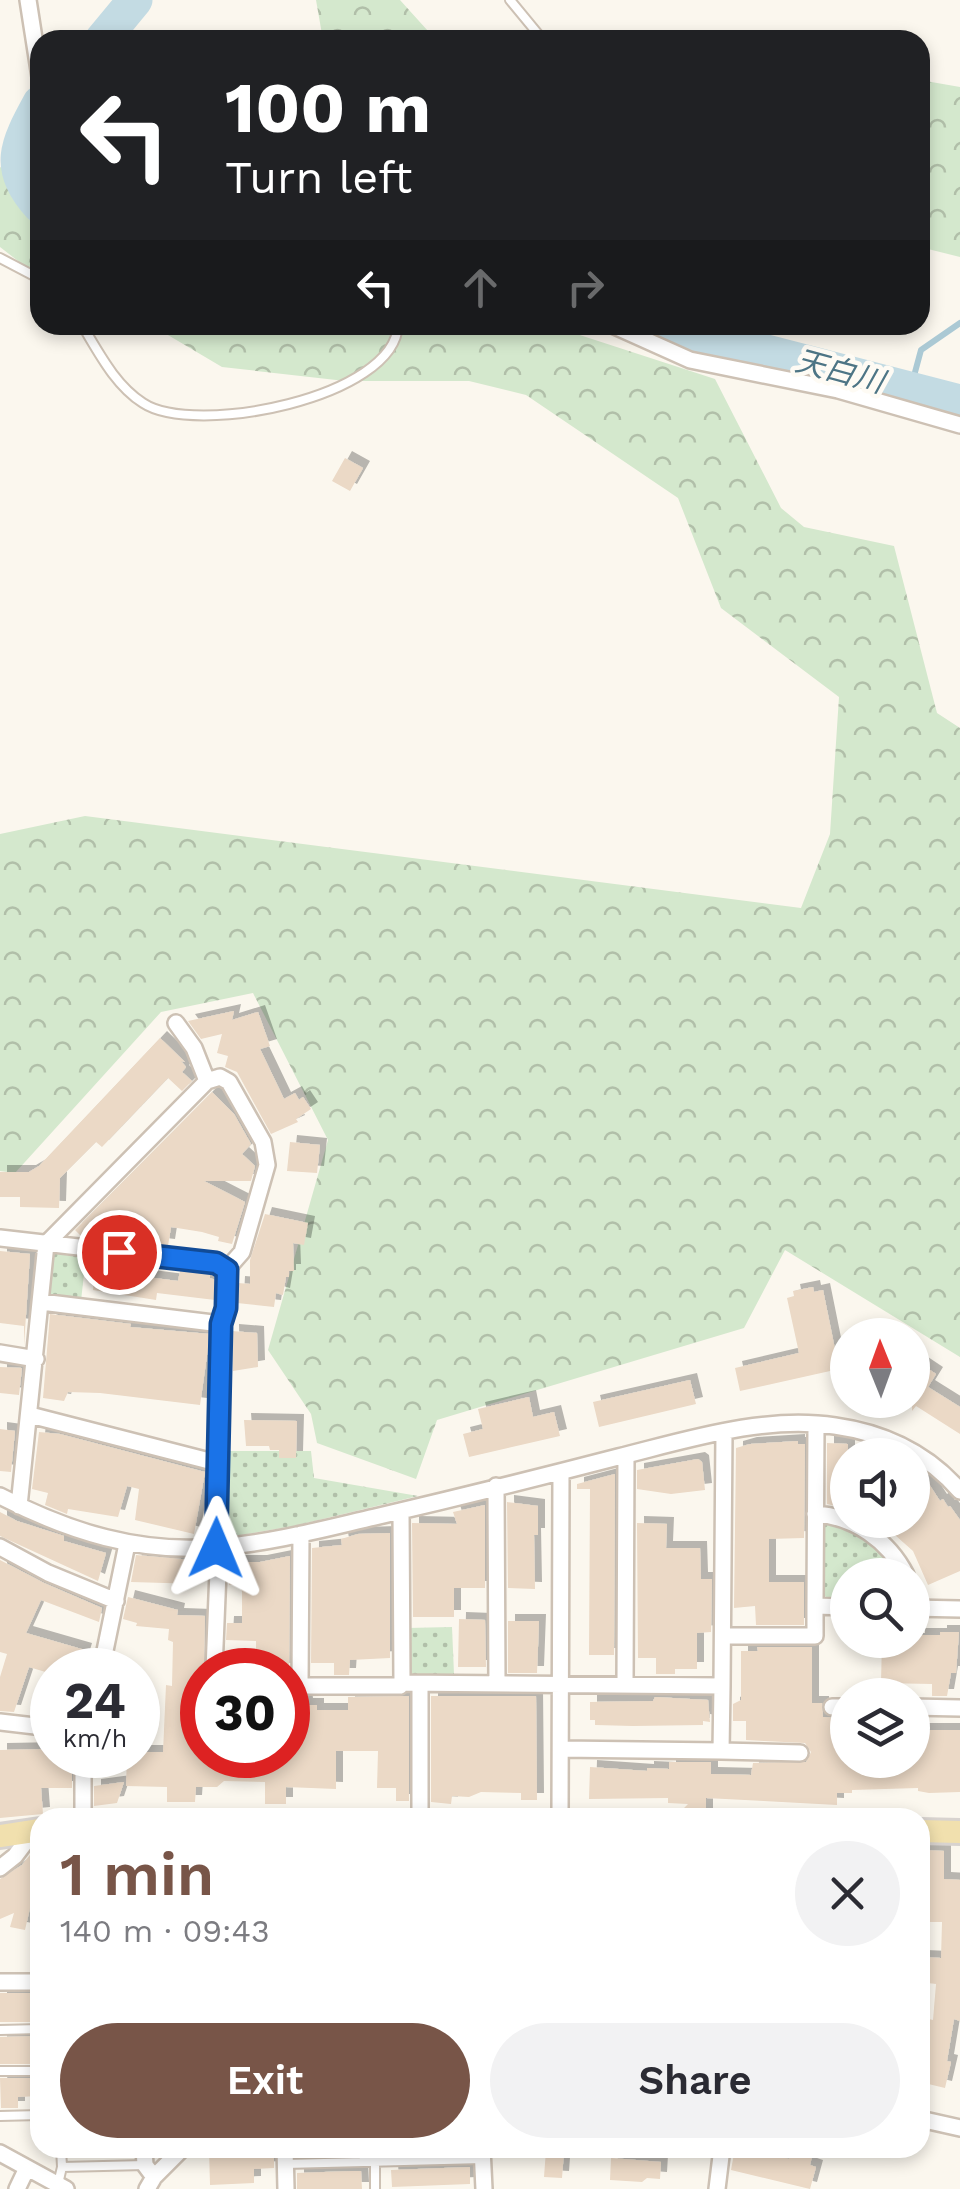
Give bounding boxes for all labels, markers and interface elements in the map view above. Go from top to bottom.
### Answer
text: 100 m [225,67,431,149]
icon: left [60,70,190,200]
text: Turn left [225,151,412,204]
icon: left [348,260,403,315]
icon: ahead [453,260,508,315]
icon: right [558,260,613,315]
water label: 天白川 [792,342,891,400]
pin [77,1210,162,1295]
icon: arrive [92,1225,147,1280]
north arrow [830,1318,930,1418]
map controls [830,1318,930,1778]
button: sound [830,1438,930,1538]
position arrow [164,1496,268,1600]
button: search [830,1558,930,1658]
speed limit sign: 30 [180,1648,310,1778]
text: 24 [64,1671,126,1730]
button: layers [830,1678,930,1778]
text: km/h [63,1724,127,1753]
text: 1 min [60,1839,214,1910]
button: close [795,1841,900,1946]
text: 140 m · 09:43 [60,1912,270,1950]
button: Exit [60,2023,470,2138]
button: Share [490,2023,900,2138]

